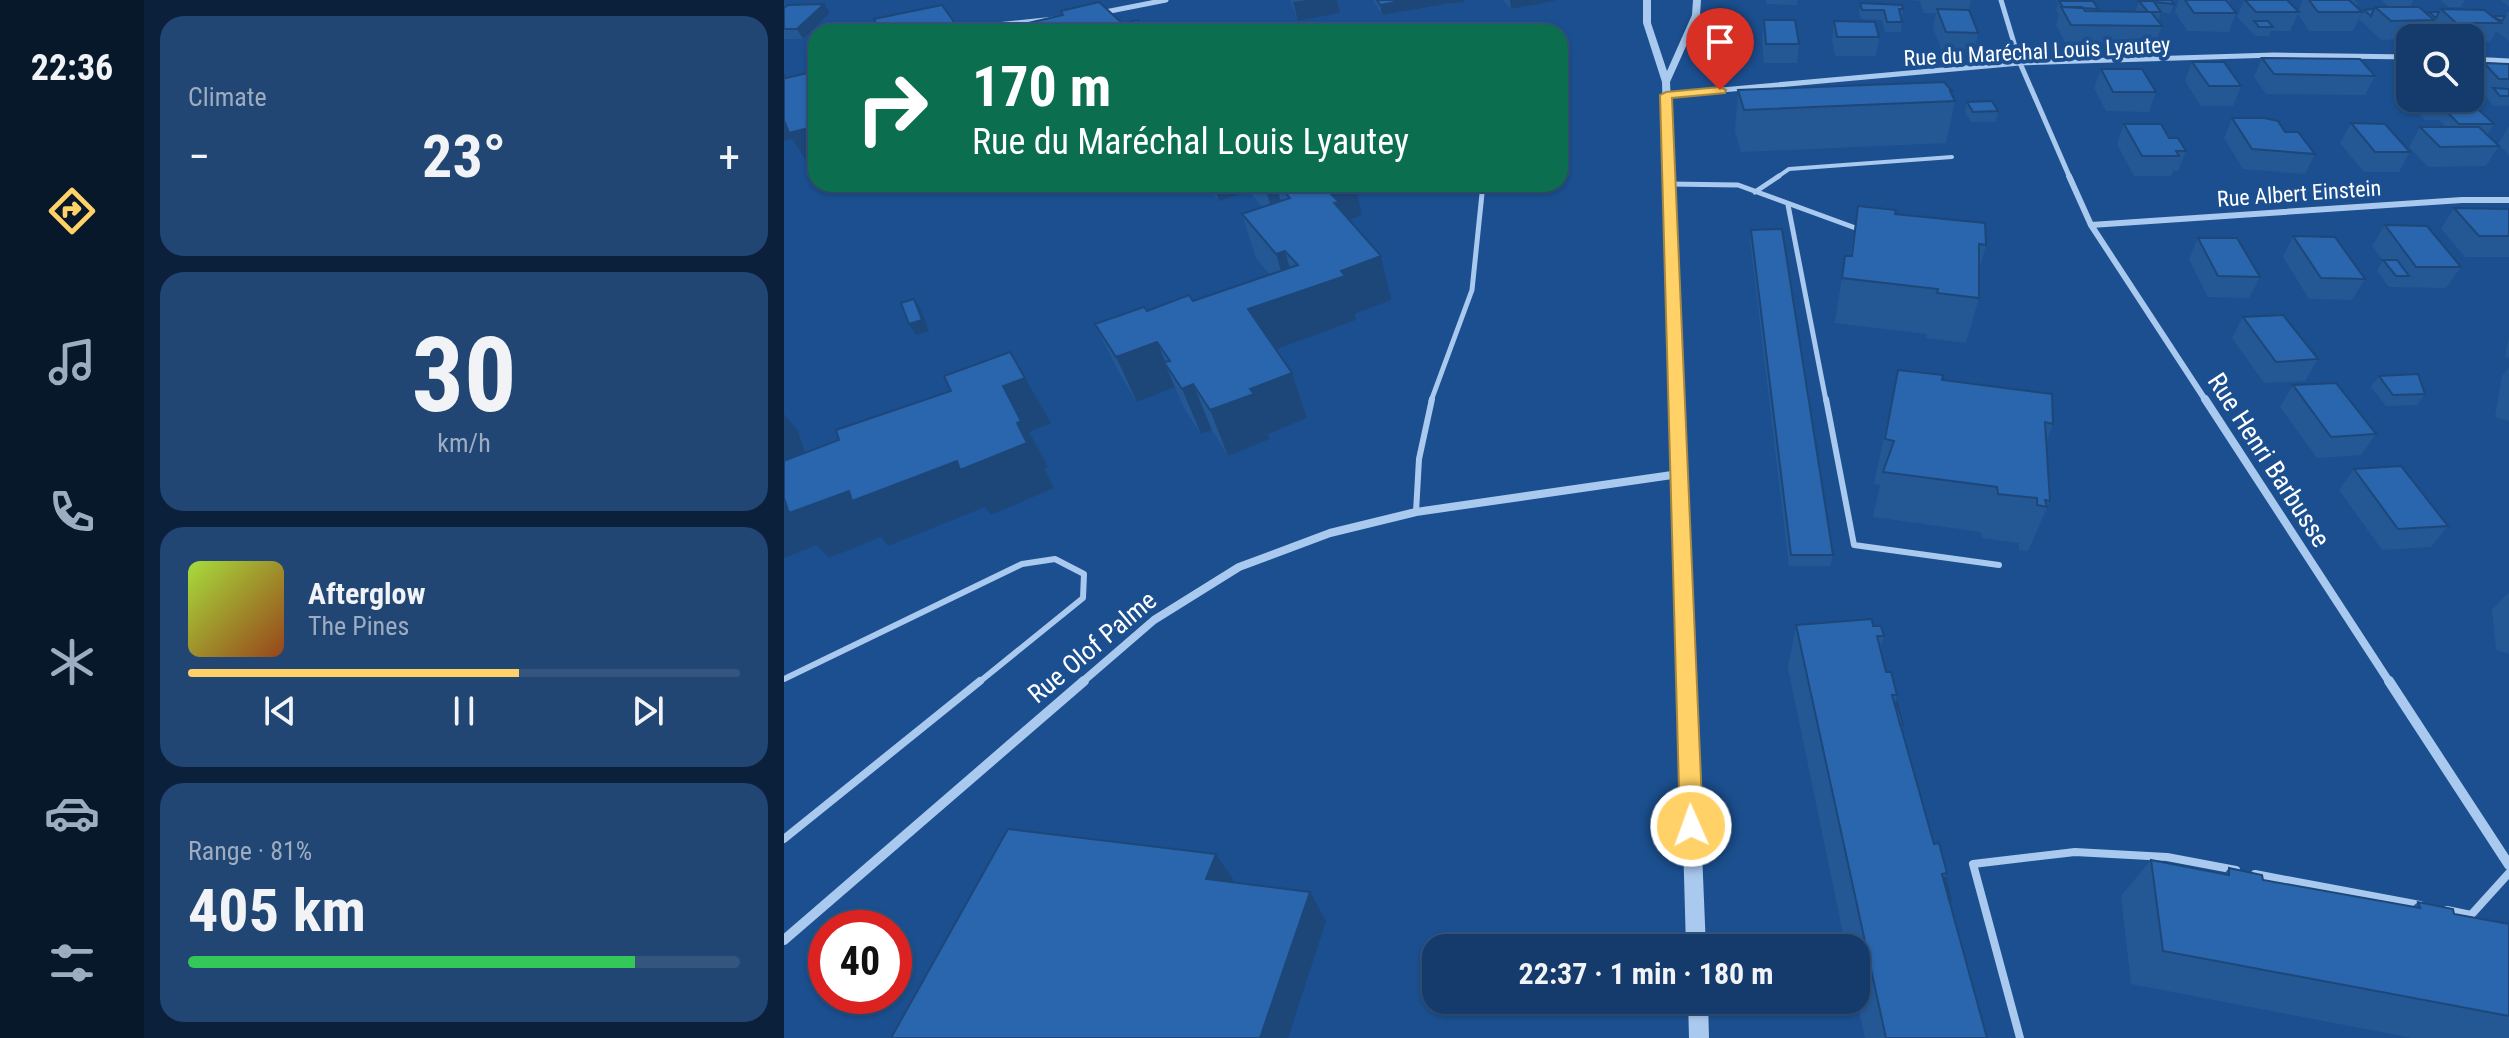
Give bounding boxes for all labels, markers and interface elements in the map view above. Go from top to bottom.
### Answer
pin [1686,8,1754,90]
icon: arrive [1698,20,1742,64]
map controls [2396,24,2484,112]
button: search [2396,24,2484,112]
street label: Rue du Maréchal Louis Lyautey [1903,32,2171,71]
text: 22:36 [31,47,113,89]
text: 170 m [972,54,1111,120]
icon: right [840,56,944,160]
text: Climate [188,82,267,112]
text: 23° [422,121,506,192]
text: Rue du Maréchal Louis Lyautey [972,121,1409,163]
text: − [188,131,210,183]
text: + [718,131,740,183]
street label: Rue Albert Einstein [2216,175,2382,212]
icon: directions [44,183,100,239]
text: 30 [411,315,517,436]
icon: music [44,334,100,390]
street label: Rue Henri Barbusse [2202,367,2336,553]
text: km/h [437,428,491,458]
icon: phone [44,484,100,540]
text: Afterglow [308,576,426,611]
street label: Rue Olof Palme [1022,585,1162,709]
text: The Pines [308,611,409,641]
icon: climate [44,634,100,690]
icon: previous [258,689,302,733]
icon: pause [442,689,486,733]
icon: next [626,689,670,733]
position arrow [1649,784,1733,868]
icon: car [44,785,100,841]
text: Range · 81% [188,836,312,866]
text: 405 km [188,875,366,946]
speed limit sign: 40 [808,910,912,1014]
icon: filters [44,935,100,991]
text: 22:37 · 1 min · 180 m [1519,956,1773,991]

